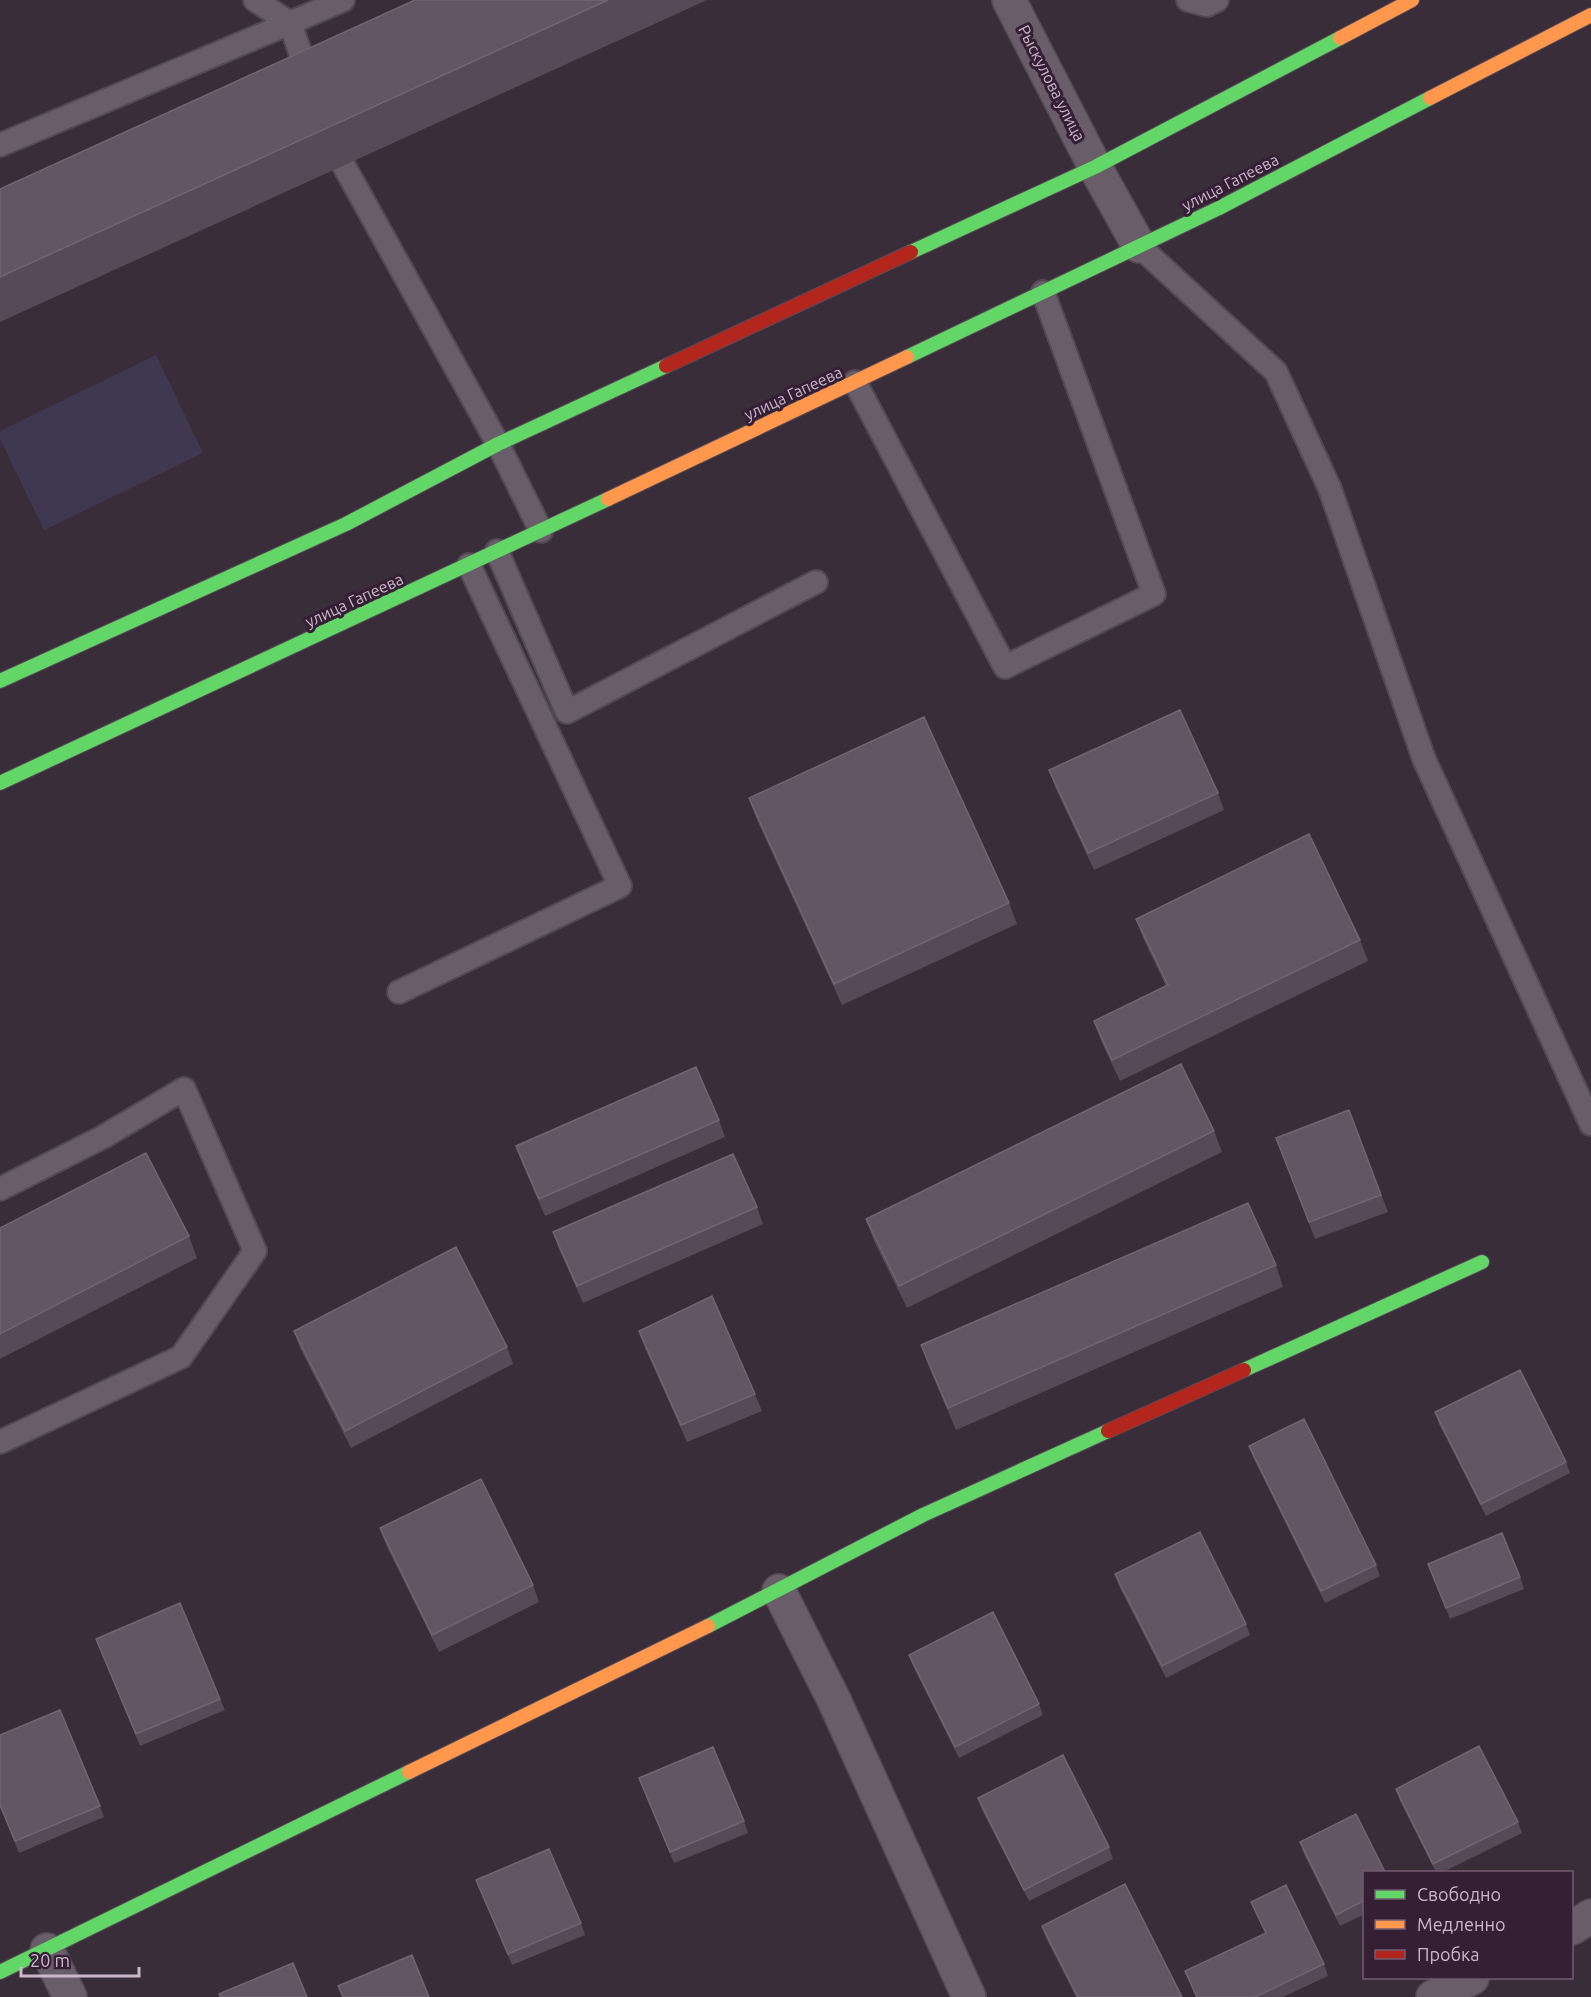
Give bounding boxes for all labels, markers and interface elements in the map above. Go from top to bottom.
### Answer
street label: Рыскулова улица [1015,22,1089,144]
street label: улица Гапеева [1179,150,1281,214]
street label: улица Гапеева [741,362,845,424]
street label: улица Гапеева [302,569,406,631]
legend [1363,1871,1573,1979]
text: Свободно [1417,1884,1501,1904]
text: Медленно [1417,1914,1506,1934]
scale bar [21,1940,140,1978]
text: Пробка [1417,1944,1480,1964]
text: 20 m [30,1950,70,1970]

